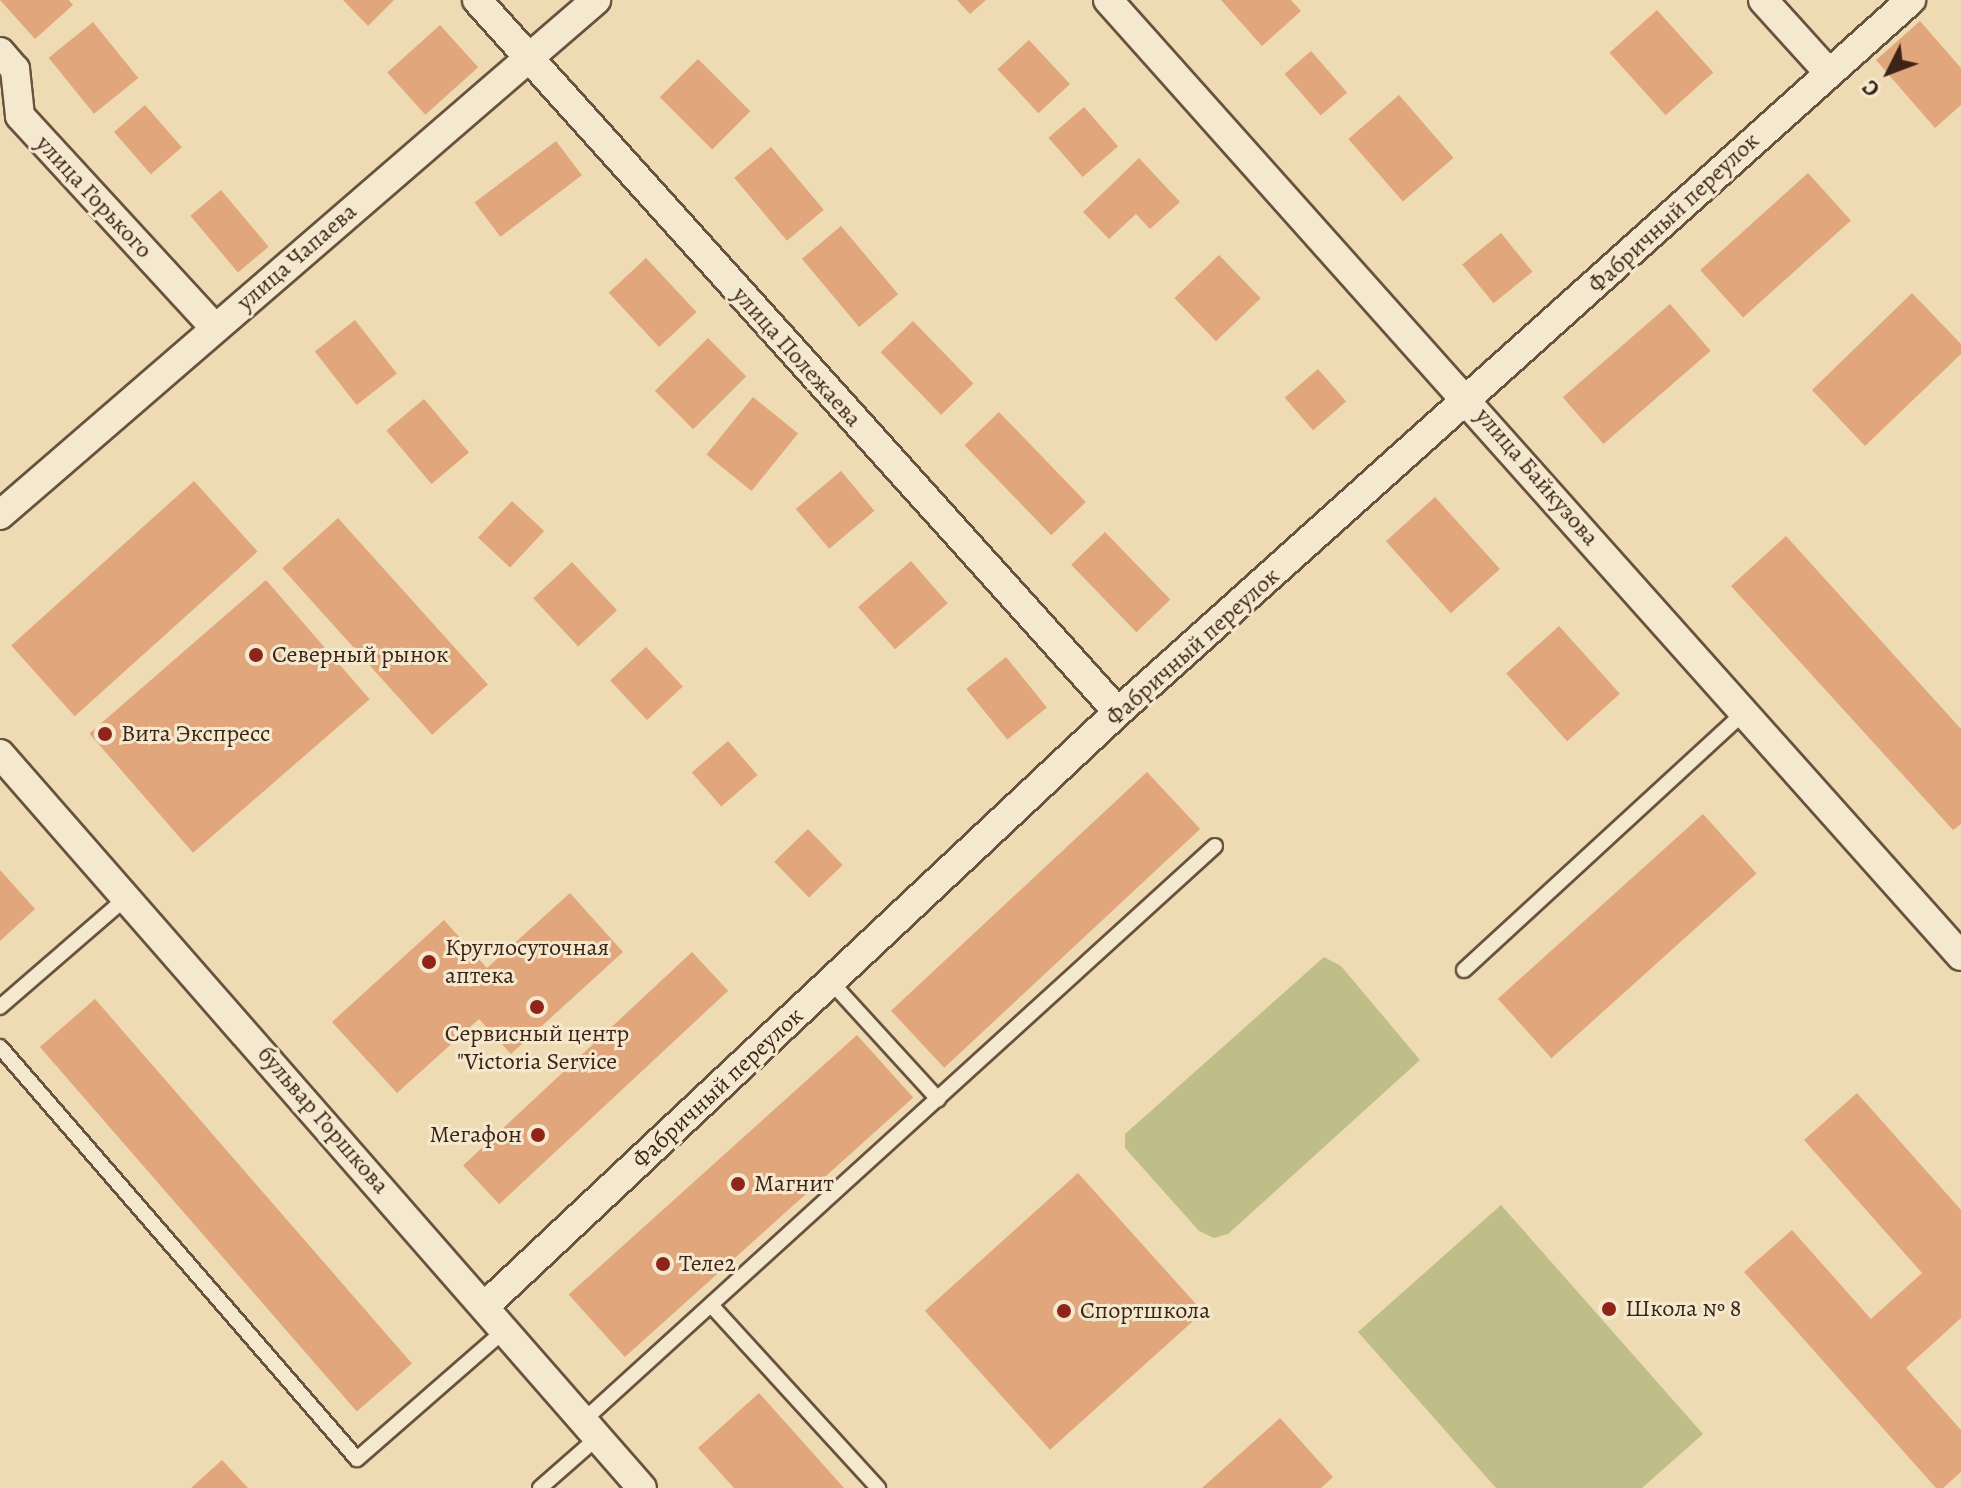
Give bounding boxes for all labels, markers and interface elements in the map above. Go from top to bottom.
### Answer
north arrow [1849,32,1929,112]
text: С [1855,73,1887,103]
street label: Фабричный переулок [1583,126,1765,300]
street label: улица Горького [30,130,158,264]
street label: улица Чапаева [231,197,363,317]
street label: улица Полежаева [726,281,868,433]
street label: улица Байкузова [1469,402,1605,552]
street label: Фабричный переулок [1100,562,1286,732]
place label: Северный рынок [272,641,448,669]
marker: Северный рынок [247,646,265,664]
place label: Вита Экспресс [121,720,270,748]
marker: Вита Экспресс [96,725,114,743]
place label: Круглосуточная аптека [445,934,609,990]
marker: Круглосуточная аптека [420,953,438,971]
marker: Сервисный центр "Victoria Service [528,998,546,1016]
street label: Фабричный переулок [627,1001,809,1175]
place label: Сервисный центр "Victoria Service [445,1020,629,1076]
street label: бульвар Горшкова [251,1040,395,1200]
place label: Мегафон [429,1121,522,1149]
marker: Мегафон [529,1126,547,1144]
place label: Магнит [754,1170,834,1198]
marker: Магнит [729,1175,747,1193]
place label: Теле2 [679,1250,736,1278]
marker: Теле2 [654,1255,672,1273]
place label: Школа № 8 [1625,1295,1741,1323]
place label: Спортшкола [1080,1297,1210,1325]
marker: Школа № 8 [1600,1300,1618,1318]
marker: Спортшкола [1055,1302,1073,1320]

